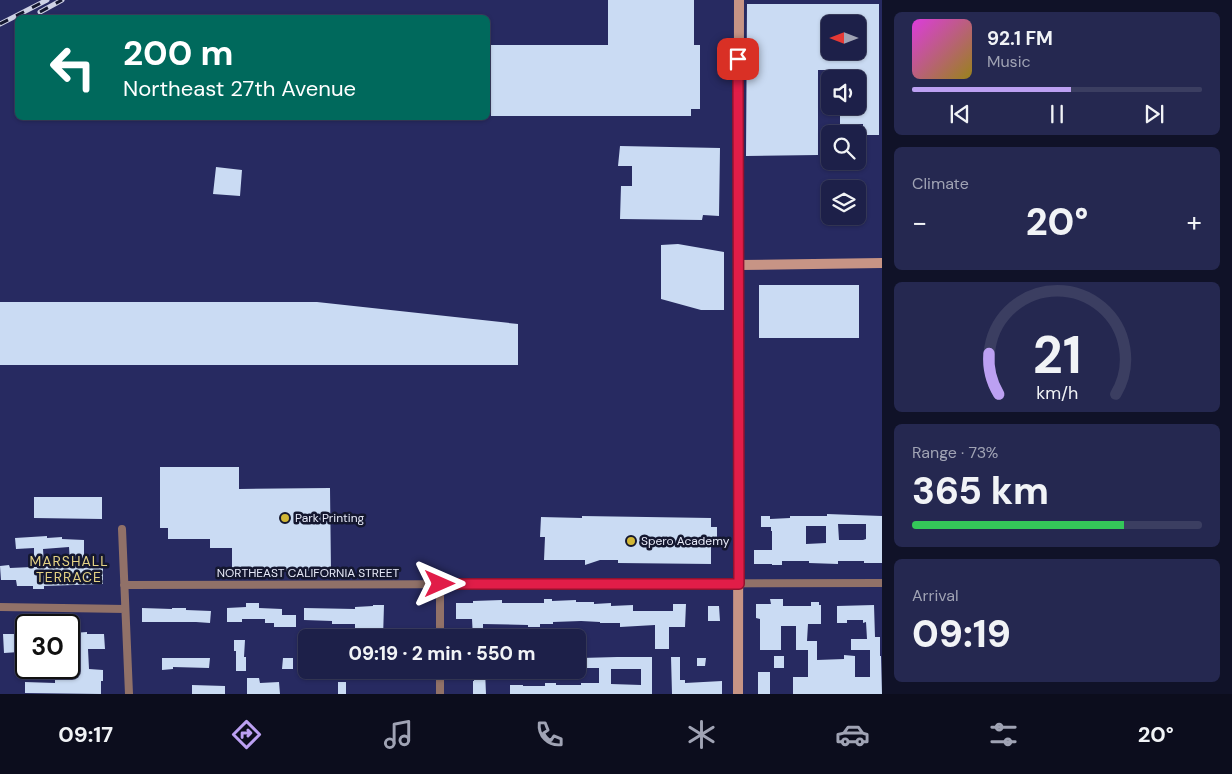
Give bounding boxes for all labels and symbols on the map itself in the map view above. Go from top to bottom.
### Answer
north arrow [821,15,866,60]
pin [717,38,759,80]
place label: Park Printing [295,510,365,526]
marker: Park Printing [279,512,291,524]
place label: Spero Academy [641,533,730,549]
marker: Spero Academy [625,535,637,547]
district label: MARSHALL TERRACE [29,552,109,586]
position arrow [413,557,465,609]
street label: NORTHEAST CALIFORNIA STREET [217,565,400,581]
speed limit sign: 30 [15,614,80,679]

